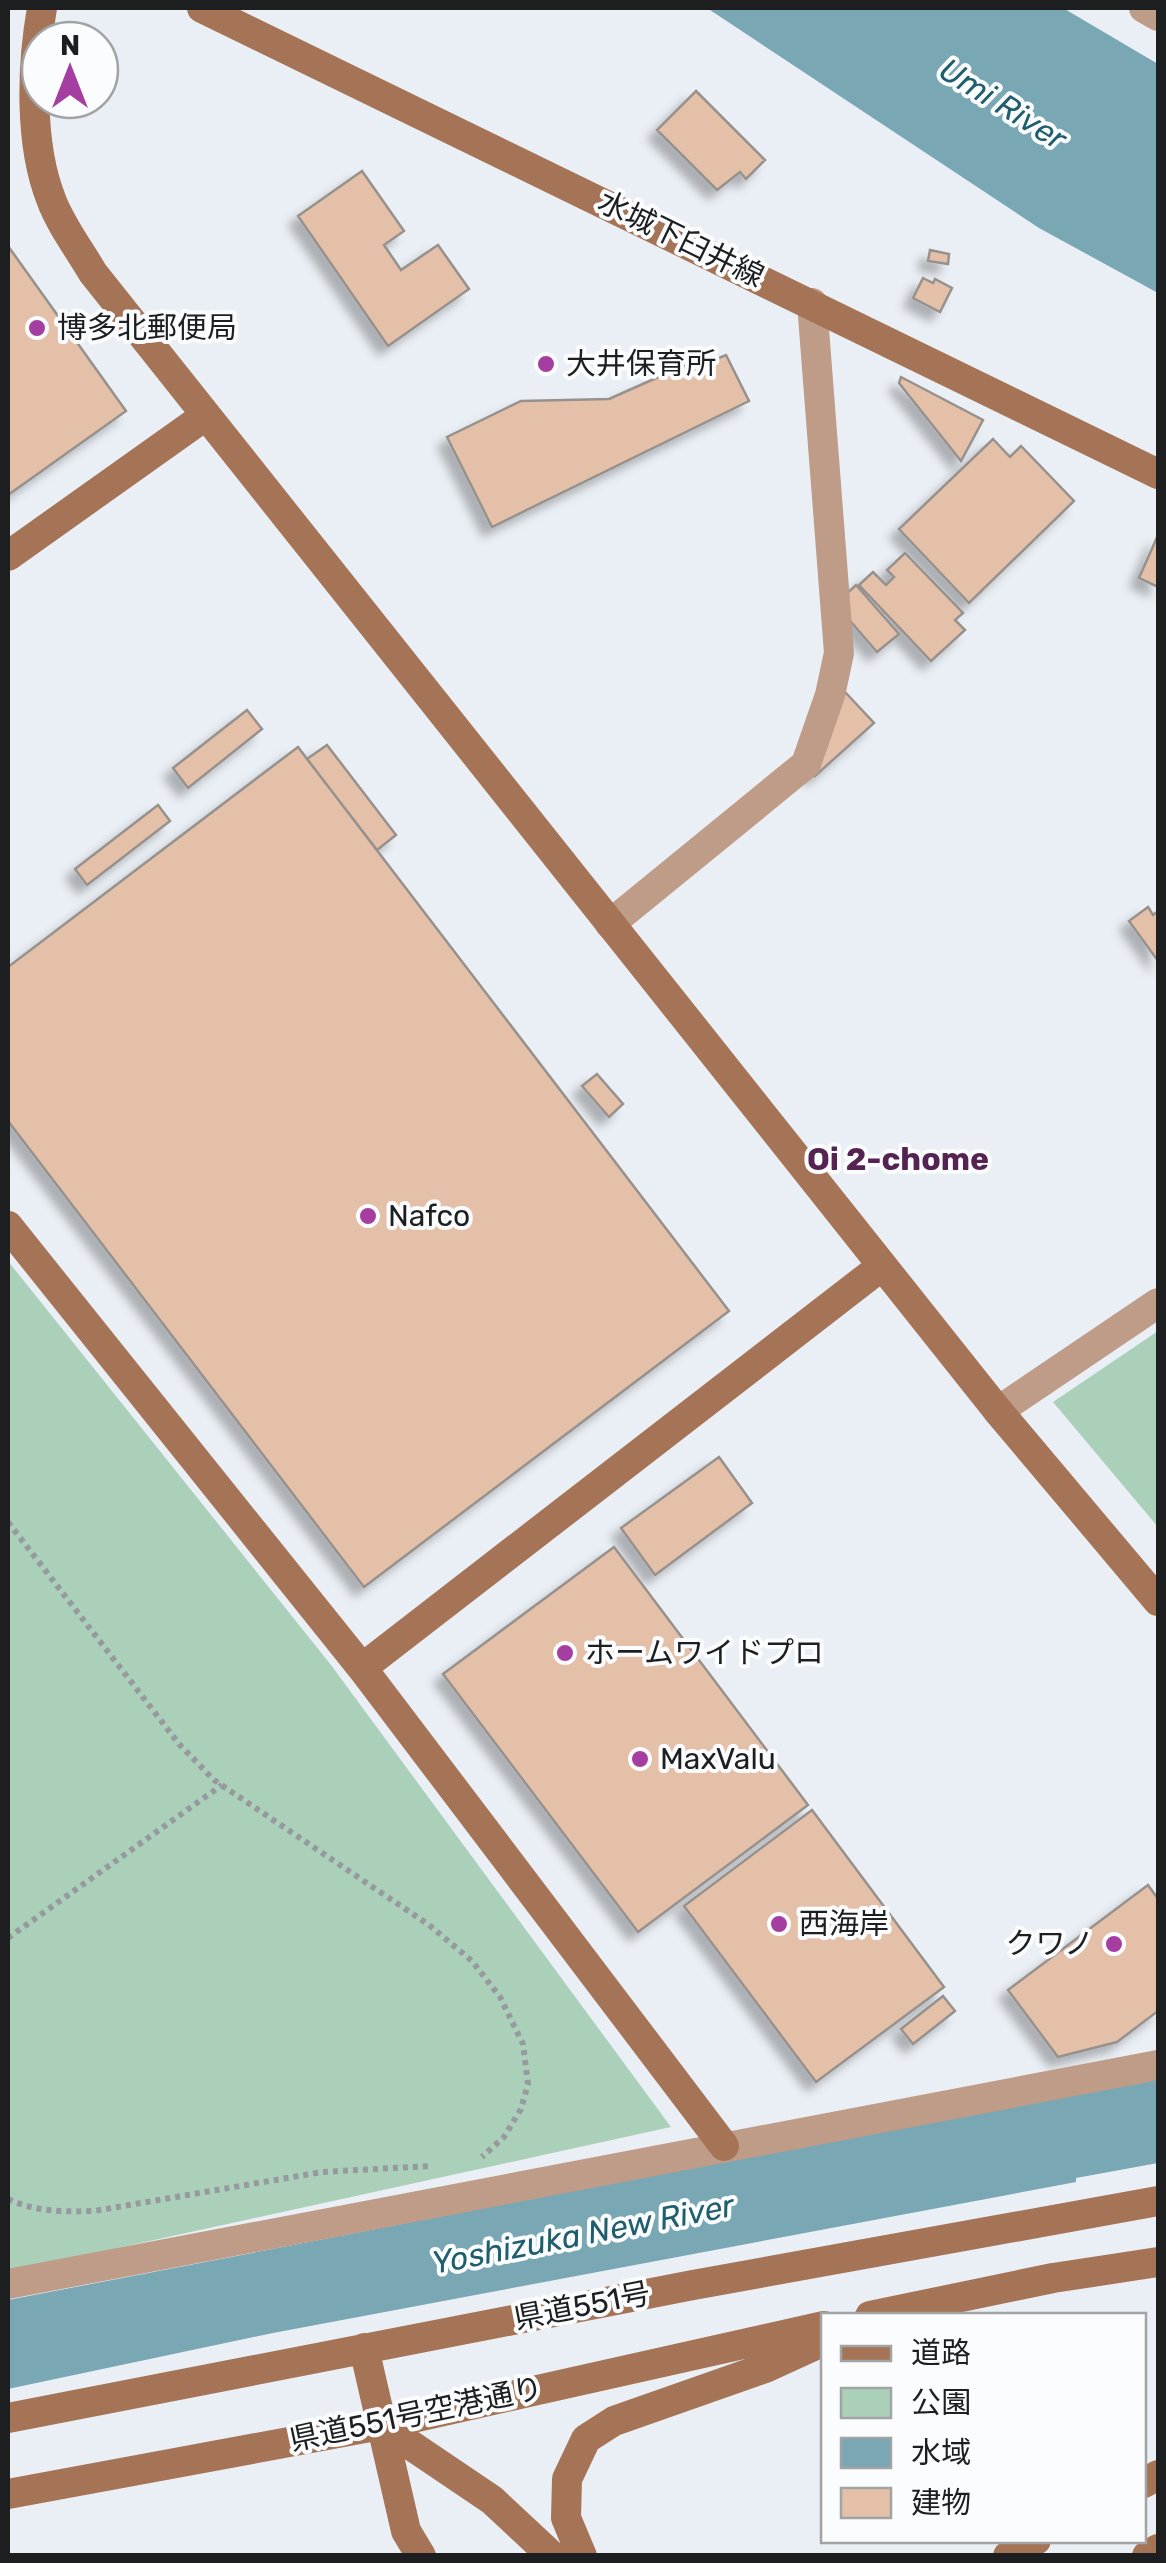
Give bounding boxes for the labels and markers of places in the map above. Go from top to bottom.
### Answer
place label: 博多北郵便局 [57,310,237,346]
marker: 博多北郵便局 [26,317,48,339]
place label: 大井保育所 [566,346,716,382]
marker: 大井保育所 [535,353,557,375]
place label: Nafco [388,1198,470,1234]
marker: Nafco [357,1205,379,1227]
place label: ホームワイドプロ [585,1635,824,1671]
marker: ホームワイドプロ [554,1642,576,1664]
place label: MaxValu [660,1741,776,1777]
marker: MaxValu [629,1748,651,1770]
place label: 西海岸 [799,1906,889,1942]
marker: 西海岸 [768,1913,790,1935]
place label: クワノ [1006,1926,1094,1962]
marker: クワノ [1103,1933,1125,1955]

